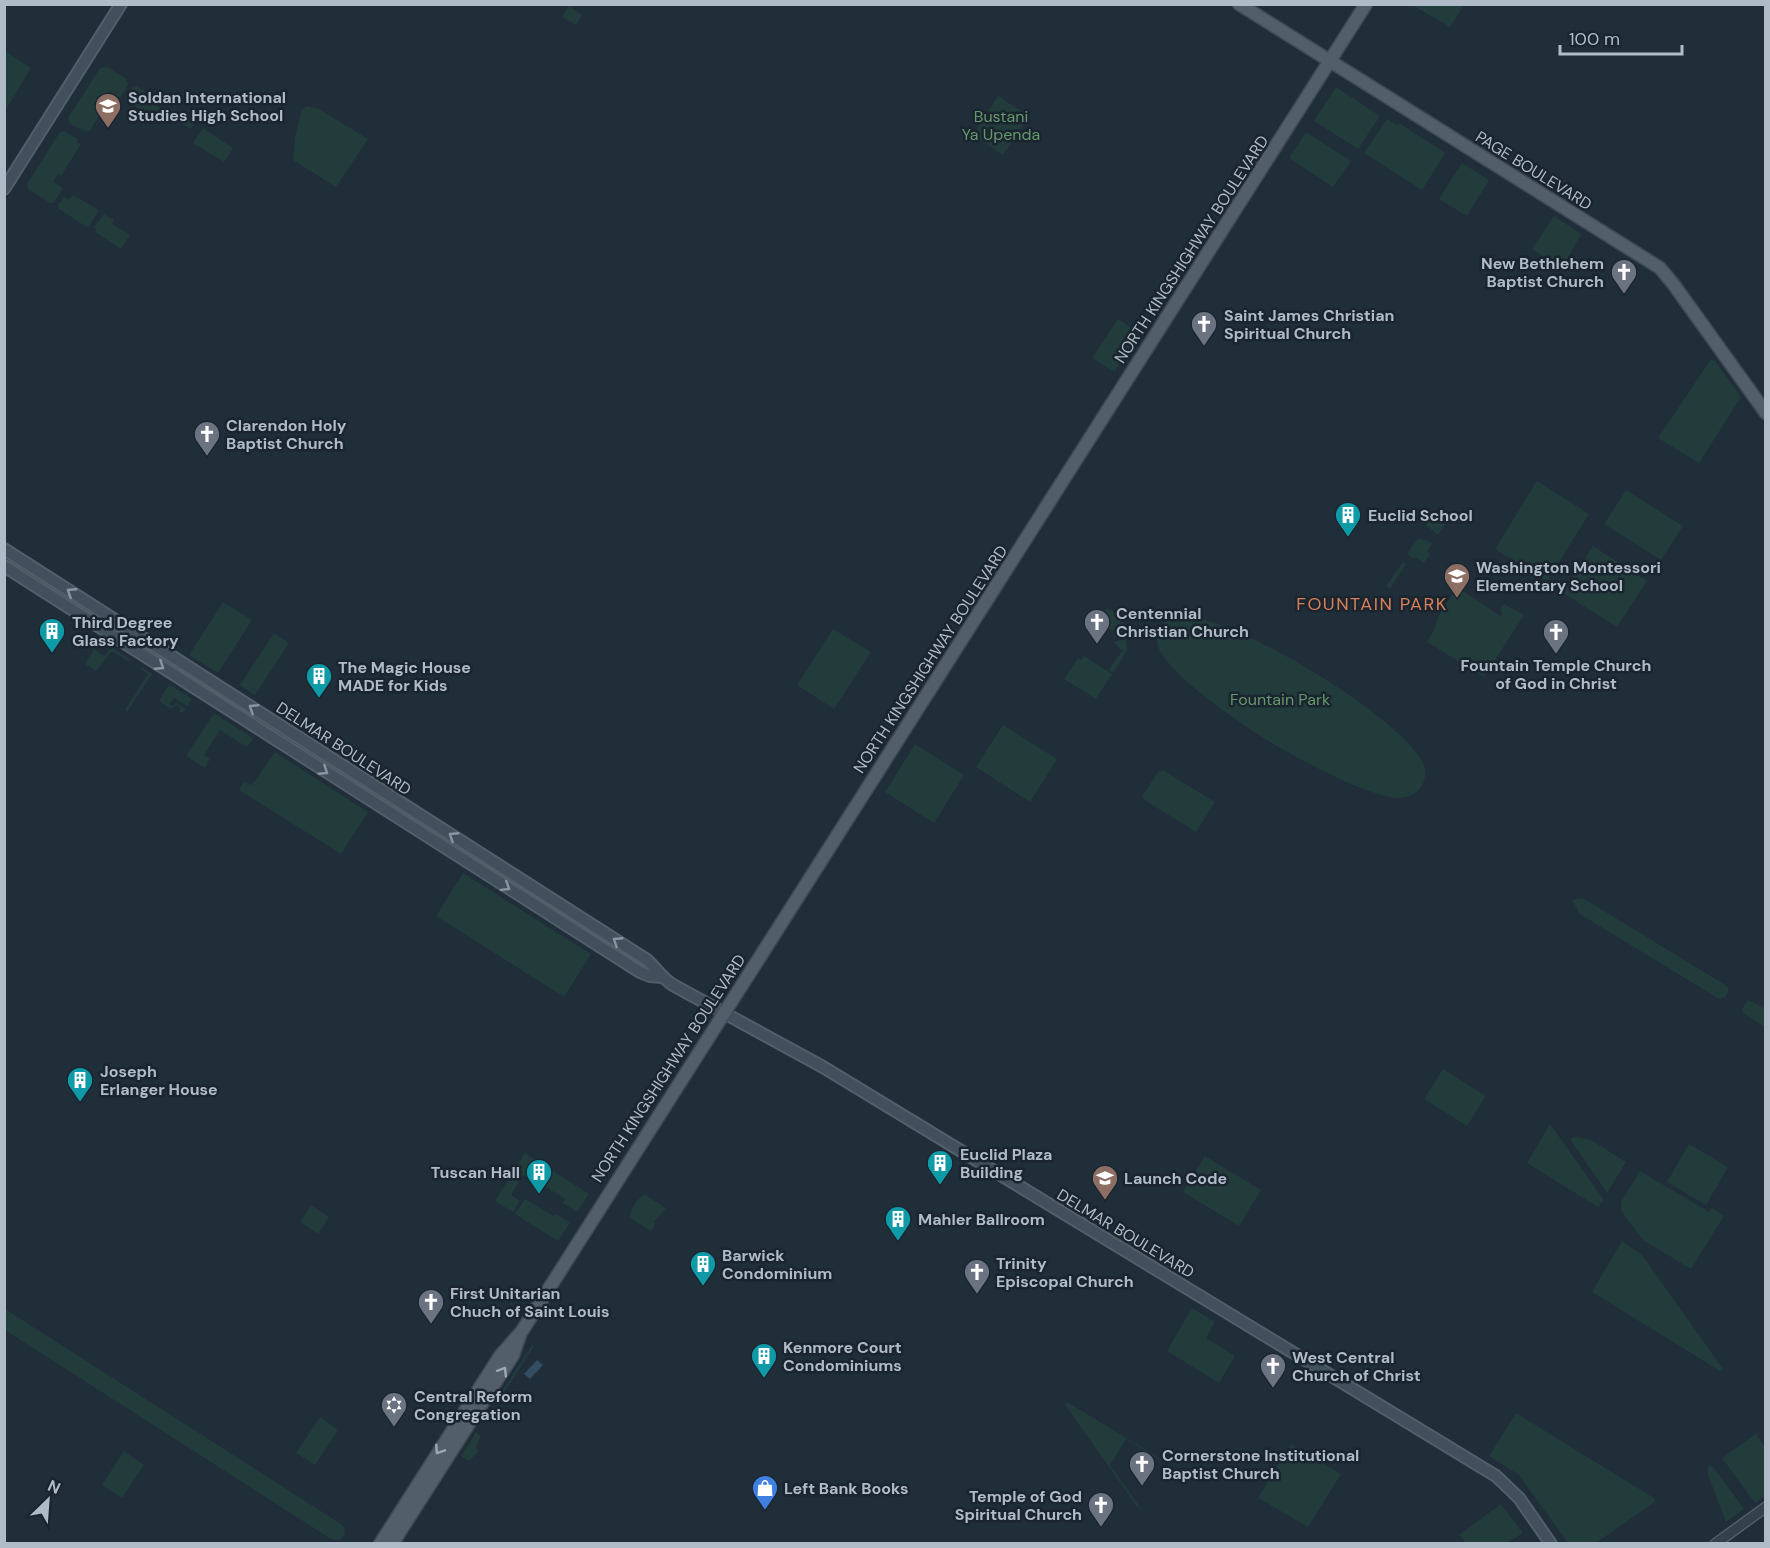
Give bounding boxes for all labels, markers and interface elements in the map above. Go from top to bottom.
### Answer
scale bar [1560,18,1682,56]
text: 100 m [1569,27,1620,51]
place label: Soldan International Studies High School [128,87,286,126]
school or university icon: Soldan International Studies High School [93,91,123,129]
park label: Bustani Ya Upenda [962,106,1040,145]
street label: PAGE BOULEVARD [1472,126,1596,215]
street label: NORTH KINGSHIGHWAY BOULEVARD [1110,131,1273,367]
place label: New Bethlehem Baptist Church [1481,253,1604,292]
church icon: New Bethlehem Baptist Church [1609,257,1639,295]
place label: Saint James Christian Spiritual Church [1224,305,1394,344]
church icon: Saint James Christian Spiritual Church [1189,309,1219,347]
place label: Clarendon Holy Baptist Church [226,415,347,454]
church icon: Clarendon Holy Baptist Church [192,419,222,457]
building icon: Euclid School [1333,500,1363,538]
place label: Euclid School [1368,505,1473,526]
street label: NORTH KINGSHIGHWAY BOULEVARD [849,541,1012,777]
place label: Washington Montessori Elementary School [1476,557,1661,596]
school or university icon: Washington Montessori Elementary School [1442,561,1472,599]
one-way arrow [67,588,78,599]
district label: FOUNTAIN PARK [1296,592,1448,616]
place label: Centennial Christian Church [1116,603,1249,642]
church icon: Centennial Christian Church [1082,607,1112,645]
place label: Third Degree Glass Factory [72,612,179,651]
building icon: Third Degree Glass Factory [37,616,67,654]
church icon: Fountain Temple Church of God in Christ [1541,617,1571,655]
place label: Fountain Temple Church of God in Christ [1461,655,1651,694]
place label: The Magic House MADE for Kids [338,657,471,696]
one-way arrow [154,658,164,670]
building icon: The Magic House MADE for Kids [304,661,334,699]
park label: Fountain Park [1230,689,1330,710]
street label: DELMAR BOULEVARD [272,697,415,800]
one-way arrow [249,704,259,716]
one-way arrow [317,764,328,775]
one-way arrow [449,832,460,843]
one-way arrow [499,880,510,891]
one-way arrow [613,937,623,949]
street label: NORTH KINGSHIGHWAY BOULEVARD [587,950,750,1186]
place label: Joseph Erlanger House [100,1061,218,1100]
building icon: Joseph Erlanger House [65,1065,95,1103]
place label: Euclid Plaza Building [960,1144,1052,1183]
building icon: Euclid Plaza Building [925,1148,955,1186]
building icon: Tuscan Hall [524,1157,554,1195]
place label: Tuscan Hall [431,1162,520,1183]
school or university icon: Launch Code [1090,1163,1120,1201]
place label: Launch Code [1124,1168,1227,1189]
street label: DELMAR BOULEVARD [1053,1184,1198,1283]
building icon: Mahler Ballroom [883,1204,913,1242]
place label: Mahler Ballroom [918,1209,1045,1230]
place label: Barwick Condominium [722,1245,832,1284]
building icon: Barwick Condominium [688,1249,718,1287]
place label: Trinity Episcopal Church [996,1253,1134,1292]
church icon: Trinity Episcopal Church [962,1257,992,1295]
place label: First Unitarian Chuch of Saint Louis [450,1283,609,1322]
church icon: First Unitarian Chuch of Saint Louis [416,1287,446,1325]
place label: Kenmore Court Condominiums [783,1337,902,1376]
building icon: Kenmore Court Condominiums [749,1341,779,1379]
place label: West Central Church of Christ [1292,1347,1421,1386]
church icon: West Central Church of Christ [1258,1351,1288,1389]
one-way arrow [495,1367,506,1378]
place label: Central Reform Congregation [414,1386,532,1425]
synagogue icon: Central Reform Congregation [379,1390,409,1428]
one-way arrow [436,1444,447,1455]
place label: Cornerstone Institutional Baptist Church [1162,1445,1359,1484]
church icon: Cornerstone Institutional Baptist Church [1127,1449,1157,1487]
north arrow [18,1470,78,1530]
shop icon: Left Bank Books [750,1473,780,1511]
text: N [44,1475,64,1499]
place label: Left Bank Books [784,1478,908,1499]
place label: Temple of God Spiritual Church [955,1486,1082,1525]
church icon: Temple of God Spiritual Church [1086,1490,1116,1528]

